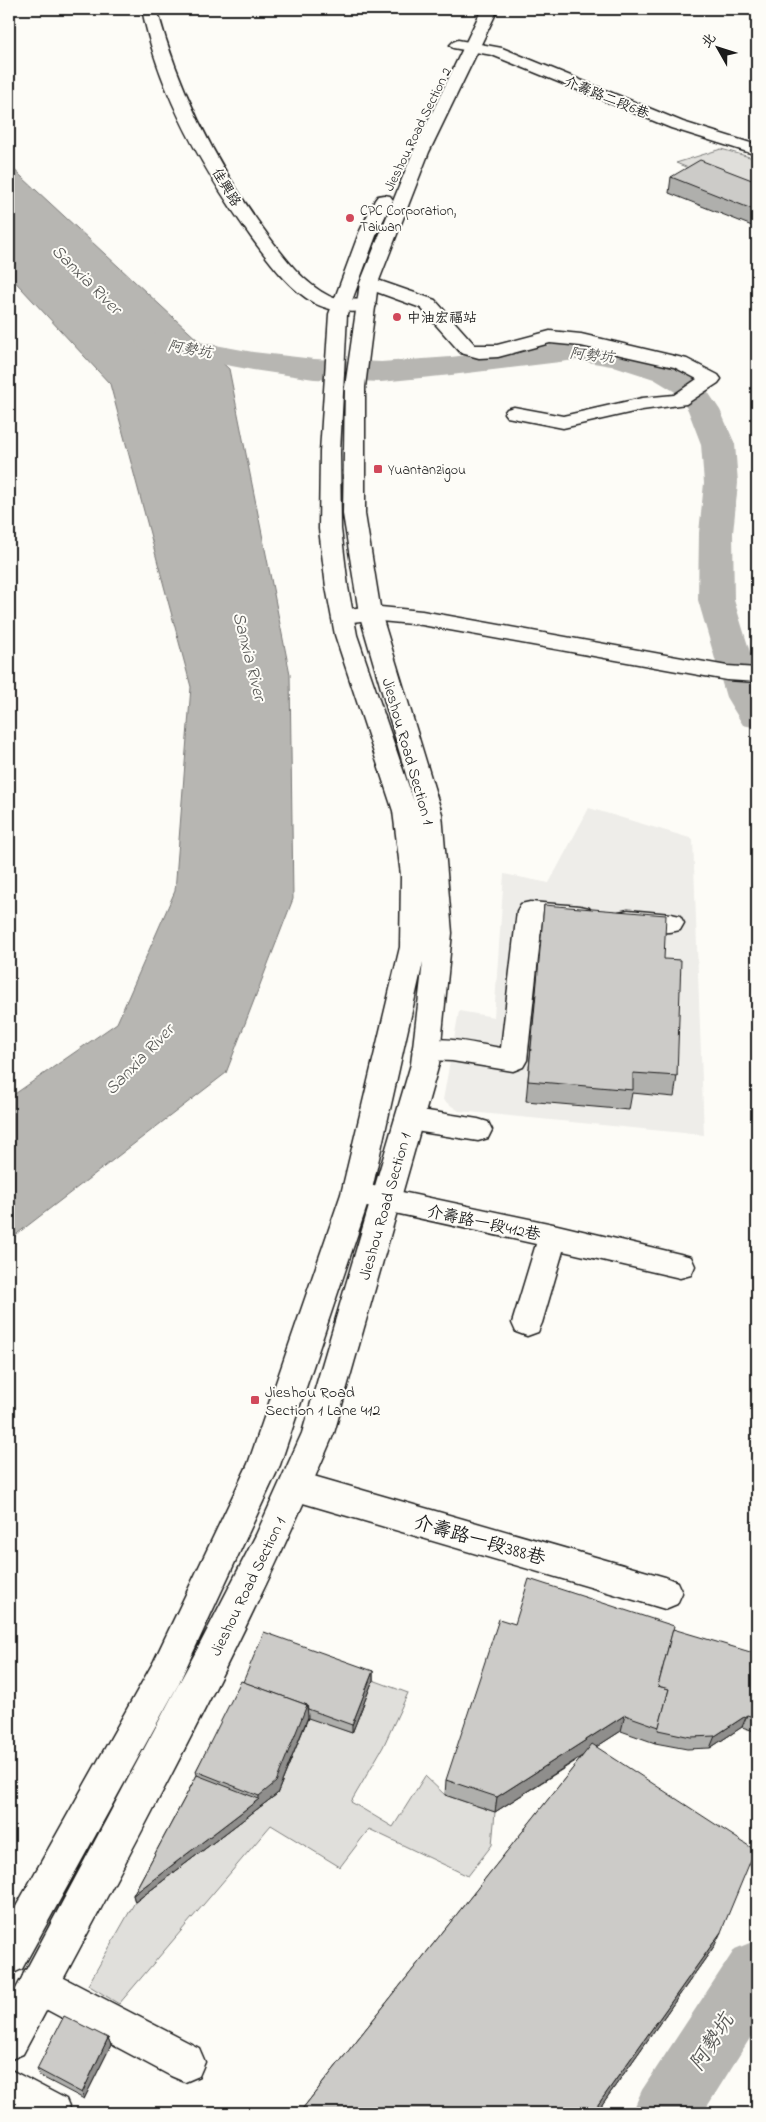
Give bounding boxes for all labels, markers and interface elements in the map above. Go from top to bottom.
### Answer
north arrow [694,22,744,72]
text: 北 [696,29,722,53]
street label: Jieshou Road Section 2 [379,64,457,195]
street label: 介壽路二段6巷 [561,72,653,125]
street label: 佳興路 [206,164,246,211]
place label: CPC Corporation, Taiwan [360,201,456,238]
marker: CPC Corporation, Taiwan [344,212,356,224]
water label: Sanxia River [45,239,128,323]
place label: 中油宏福站 [407,308,477,329]
marker: 中油宏福站 [391,311,403,323]
water label: 阿勢坑 [166,335,216,365]
water label: 阿勢坑 [568,343,617,369]
place label: Yuantanzigou [388,460,466,482]
marker: Yuantanzigou [372,463,384,475]
water label: Sanxia River [225,610,272,706]
street label: Jieshou Road Section 1 [375,675,440,828]
water label: Sanxia River [100,1017,183,1102]
street label: Jieshou Road Section 1 [353,1130,418,1283]
street label: 介壽路一段412巷 [425,1200,543,1248]
place label: Jieshou Road Section 1 Lane 412 [265,1381,380,1423]
marker: Jieshou Road Section 1 Lane 412 [249,1394,261,1406]
street label: 介壽路一段388巷 [410,1510,548,1573]
street label: Jieshou Road Section 1 [205,1513,293,1660]
water label: 阿勢坑 [683,2007,744,2078]

